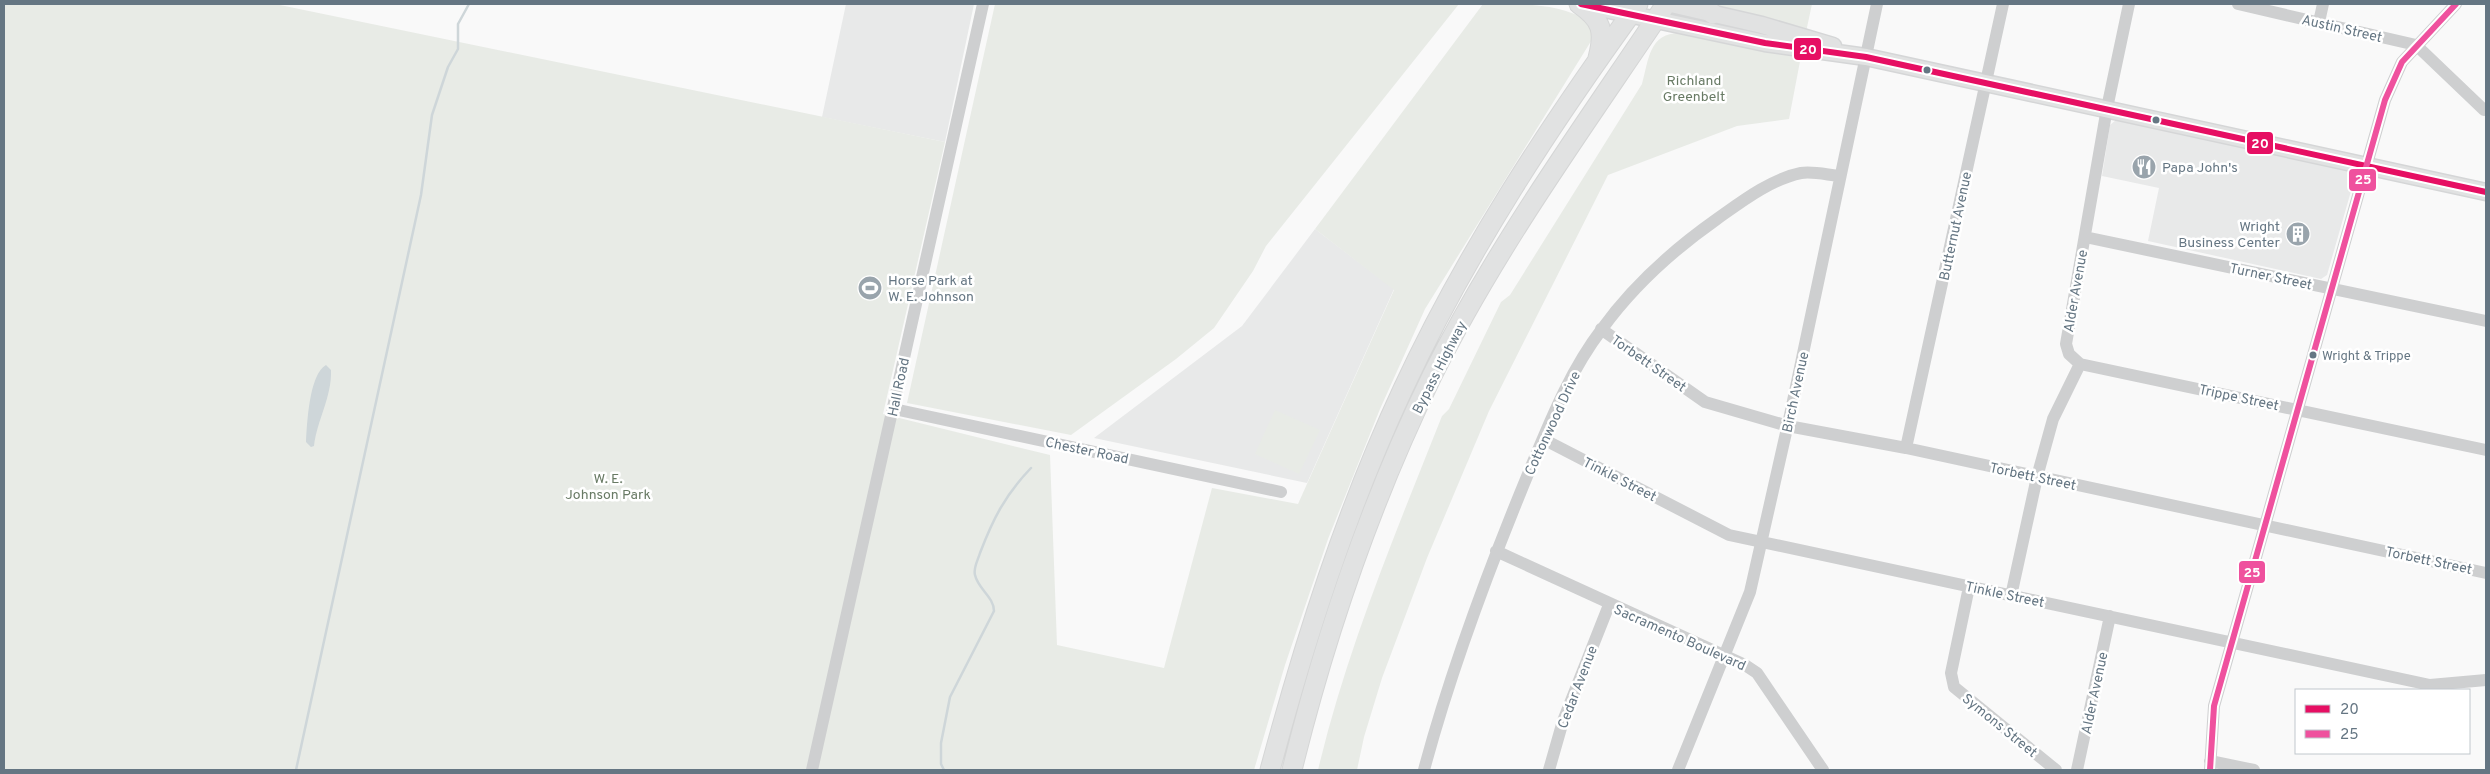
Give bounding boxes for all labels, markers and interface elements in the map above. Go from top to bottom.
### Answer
street label: Austin Street [2300,12,2384,47]
line badge: 20 [1793,37,1822,61]
text: 20 [1799,42,1817,59]
unlabelled marker [1922,65,1932,75]
park label: Richland Greenbelt [1663,73,1725,106]
unlabelled marker [2151,115,2161,125]
line badge: 20 [2246,131,2274,155]
text: 20 [2251,136,2269,153]
restaurant icon: Papa John's [2131,154,2157,180]
place label: Papa John's [2162,160,2238,177]
line badge: 25 [2348,168,2377,192]
street label: Butternut Avenue [1937,170,1976,282]
text: 25 [2354,172,2372,189]
place label: Wright Business Center [2178,219,2281,252]
building icon: Wright Business Center [2285,221,2311,247]
street label: Alder Avenue [2061,249,2092,334]
street label: Turner Street [2228,260,2314,295]
place label: Horse Park at W. E. Johnson [888,273,974,306]
sports icon: Horse Park at W. E. Johnson [857,275,883,301]
street label: Bypass Highway [1410,318,1471,417]
street label: Torbett Street [1607,332,1689,396]
place label: Wright & Trippe [2322,349,2411,365]
street label: Birch Avenue [1780,350,1813,434]
marker: Wright & Trippe [2308,350,2318,360]
street label: Hall Road [885,356,914,418]
street label: Cottonwood Drive [1522,369,1585,478]
street label: Trippe Street [2197,382,2280,415]
street label: Chester Road [1043,434,1130,469]
street label: Tinkle Street [1580,455,1659,506]
street label: Torbett Street [1988,460,2077,495]
park label: W. E. Johnson Park [565,471,651,504]
street label: Torbett Street [2384,544,2473,579]
line badge: 25 [2238,560,2266,584]
text: 25 [2243,565,2261,582]
street label: Tinkle Street [1964,579,2046,612]
street label: Sacramento Boulevard [1611,602,1748,675]
street label: Cedar Avenue [1555,644,1602,731]
street label: Alder Avenue [2078,651,2112,736]
legend [2295,689,2470,754]
street label: Symons Street [1958,691,2040,762]
text: 20 [2340,701,2359,720]
text: 25 [2340,726,2359,745]

